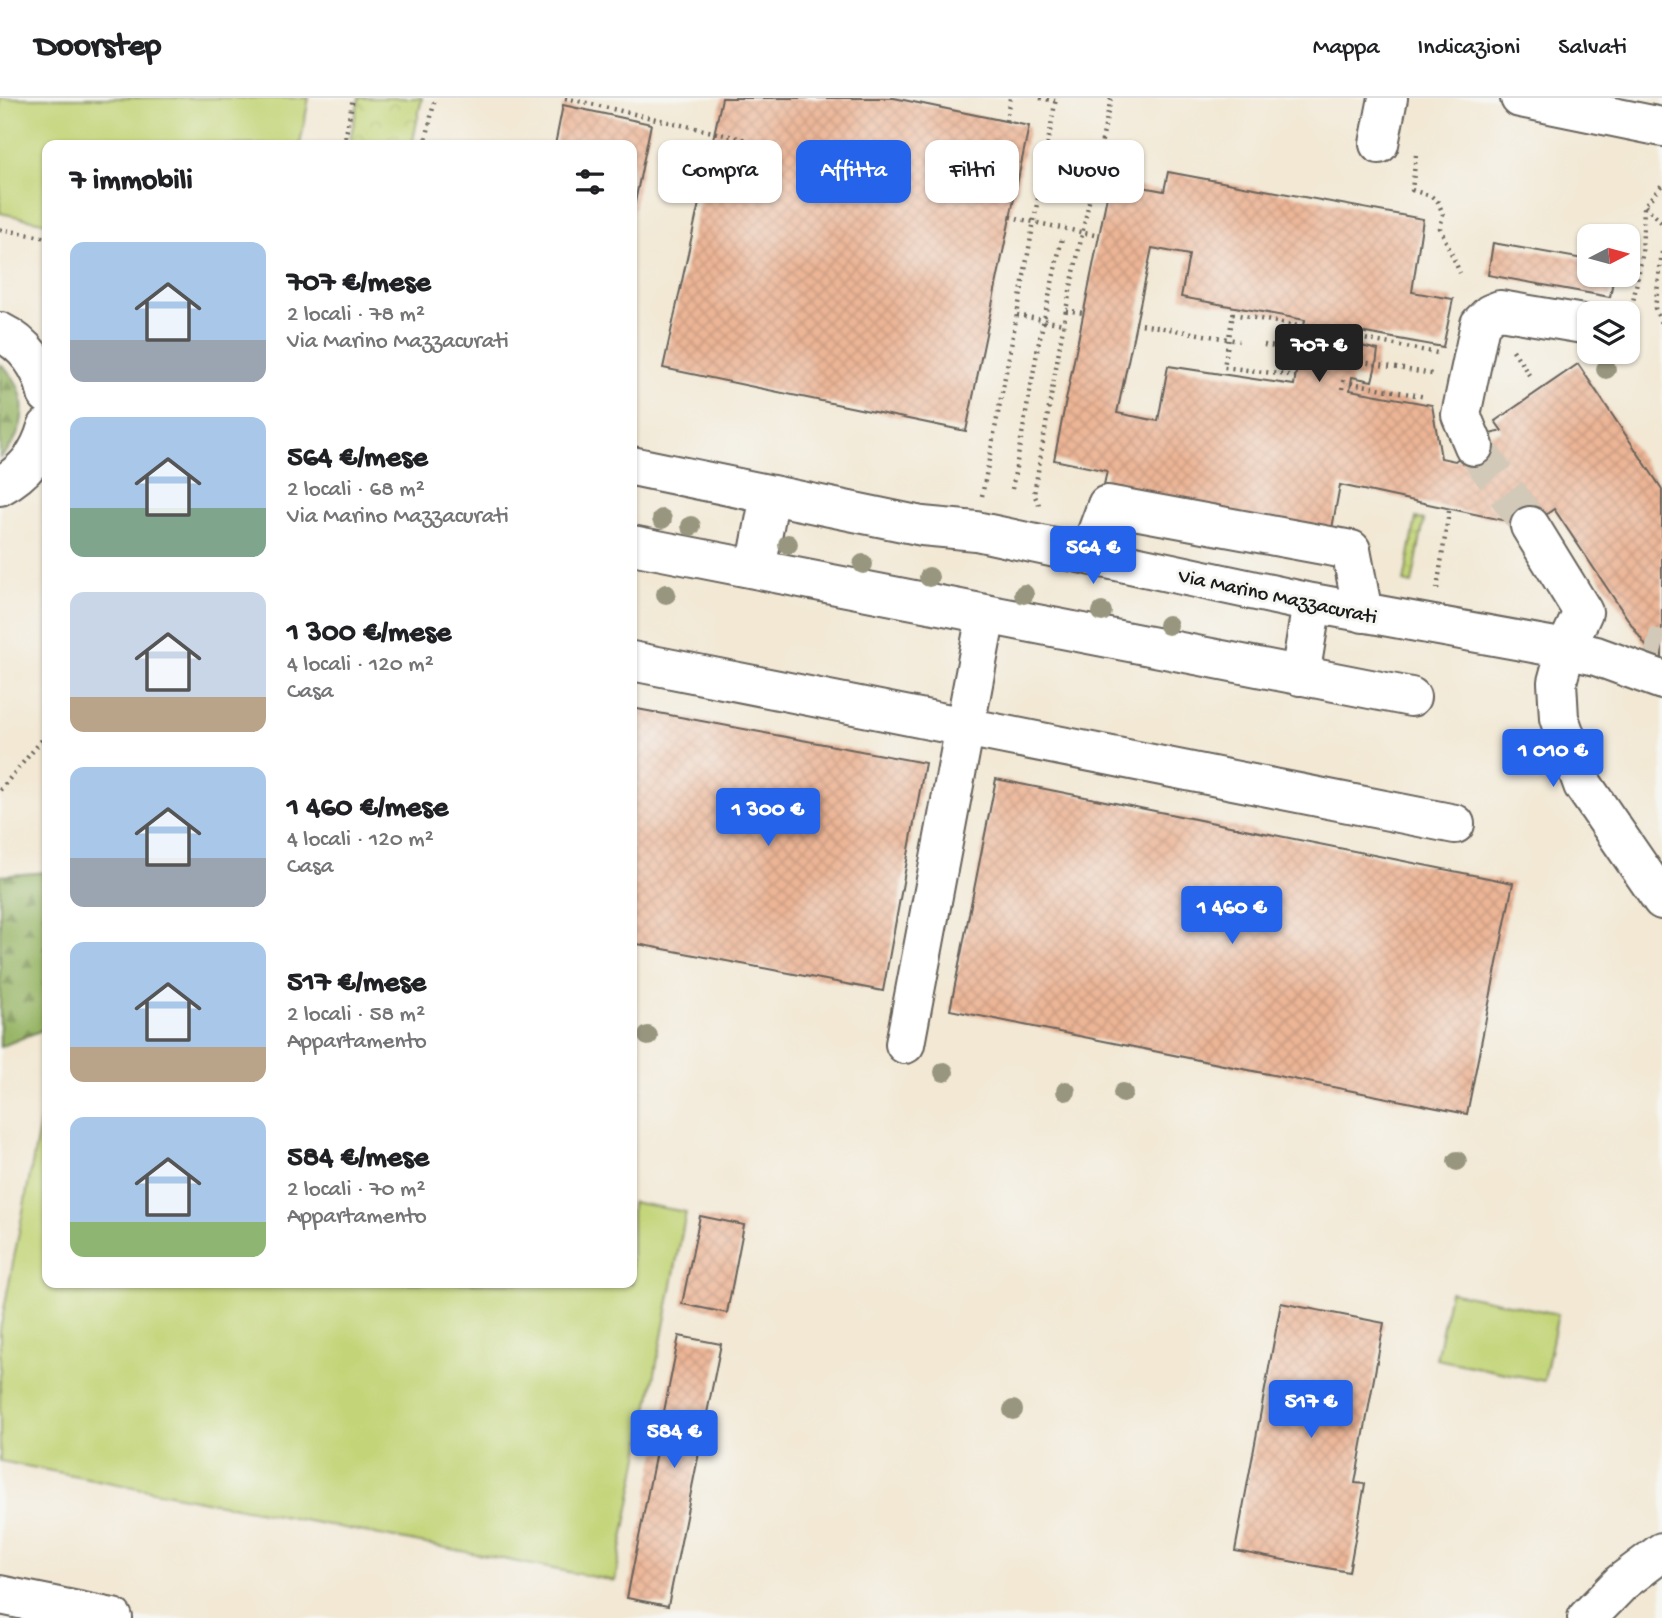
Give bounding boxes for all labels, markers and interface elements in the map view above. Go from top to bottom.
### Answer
text: Doorstep [35,29,161,67]
text: Mappa [1313,34,1380,63]
text: Indicazioni [1418,34,1520,63]
text: Salvati [1558,34,1627,63]
chip: Compra [658,140,782,203]
chip: Affitta [796,140,911,203]
chip: Filtri [925,140,1019,203]
chip: Nuovo [1033,140,1144,203]
icon: filters [571,163,609,201]
text: 7 immobili [70,165,193,200]
north arrow [1577,224,1640,287]
map controls [1577,224,1640,364]
text: 707 €/mese [287,267,431,302]
icon: home [126,270,210,354]
button: layers [1577,301,1640,364]
text: 2 locali · 78 m² [287,302,425,329]
pin: 707 € [1270,324,1368,384]
text: Via Marino Mazzacurati [287,329,509,356]
text: 707 € [1291,333,1347,360]
text: 564 €/mese [287,442,428,477]
icon: home [126,445,210,529]
text: 2 locali · 68 m² [287,477,425,504]
text: Via Marino Mazzacurati [287,504,509,531]
pin: 564 € [1044,526,1142,586]
text: 564 € [1066,535,1120,562]
street label: Via Marino Mazzacurati [1175,565,1379,632]
text: 1 300 €/mese [287,617,451,652]
icon: home [126,620,210,704]
text: 4 locali · 120 m² [287,652,434,679]
text: Casa [287,679,333,706]
pin: 1 010 € [1488,730,1618,789]
text: 1 010 € [1518,738,1588,765]
pin: 1 300 € [703,788,833,848]
text: 1 460 €/mese [287,792,448,827]
icon: home [126,795,210,879]
text: 1 300 € [732,797,804,824]
text: 4 locali · 120 m² [287,827,434,854]
text: Casa [287,854,333,881]
pin: 1 460 € [1167,886,1297,946]
text: 1 460 € [1197,895,1267,922]
text: 517 €/mese [287,967,426,1002]
icon: home [126,970,210,1054]
text: 2 locali · 58 m² [287,1002,425,1029]
text: Appartamento [287,1029,427,1056]
text: 584 €/mese [287,1142,429,1177]
icon: home [126,1145,210,1229]
text: 2 locali · 70 m² [287,1177,425,1204]
text: Appartamento [287,1204,427,1231]
pin: 517 € [1262,1380,1360,1440]
text: 517 € [1285,1389,1337,1416]
pin: 584 € [625,1410,723,1470]
text: 584 € [647,1419,701,1446]

